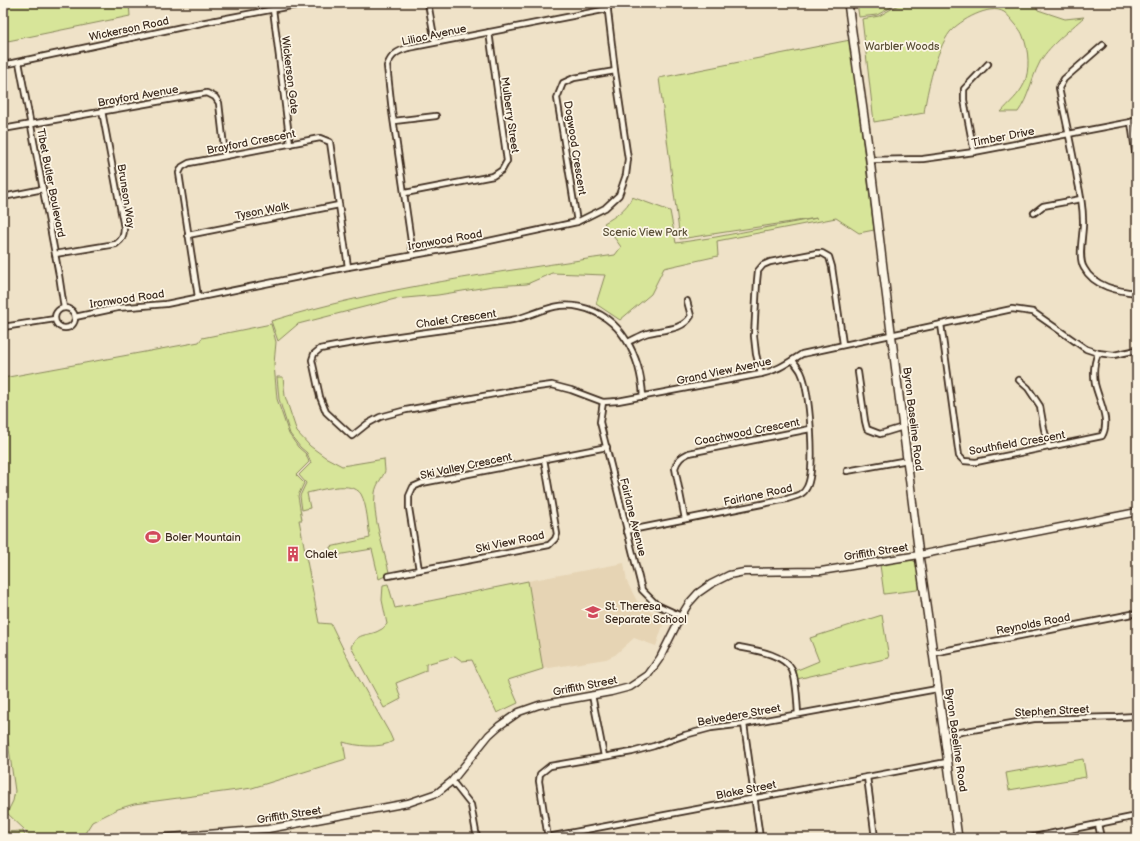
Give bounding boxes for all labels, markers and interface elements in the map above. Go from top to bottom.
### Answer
street label: Wickerson Road [88,14,170,44]
street label: Liliac Avenue [400,22,468,48]
street label: Wickerson Gate [279,35,301,115]
park label: Warbler Woods [865,40,940,53]
street label: Mulberry Street [498,76,522,154]
street label: Brayford Avenue [97,82,180,109]
street label: Dogwood Crescent [561,100,589,197]
street label: Timber Drive [971,124,1036,149]
street label: Tibet Butler Boulevard [34,127,68,239]
street label: Brayford Crescent [205,127,297,157]
street label: Brunson Way [115,163,137,229]
street label: Tyson Walk [234,199,291,223]
park label: Scenic View Park [603,226,688,239]
street label: Ironwood Road [407,227,483,253]
street label: Ironwood Road [89,287,165,311]
street label: Chalet Crescent [415,307,498,331]
street label: Grand View Avenue [675,355,773,387]
street label: Byron Baseline Road [900,366,926,472]
street label: Coachwood Crescent [693,415,801,449]
street label: Southfield Crescent [968,428,1067,458]
street label: Ski Valley Crescent [419,450,514,482]
street label: Fairlane Avenue [617,477,649,558]
street label: Fairlane Road [722,481,794,509]
sports icon: Boler Mountain [144,528,162,546]
street label: Ski View Road [474,528,546,556]
place label: Boler Mountain [165,531,241,544]
street label: Griffith Street [843,540,910,564]
building icon: Chalet [284,545,302,563]
place label: Chalet [305,548,338,561]
place label: St. Theresa Separate School [605,600,687,626]
school or university icon: St. Theresa Separate School [584,603,602,621]
street label: Reynolds Road [995,610,1071,638]
street label: Griffith Street [552,673,619,699]
street label: Byron Baseline Road [942,687,970,793]
street label: Belvedere Street [696,701,782,729]
street label: Stephen Street [1015,703,1090,719]
street label: Blake Street [715,778,778,802]
street label: Griffith Street [256,803,323,827]

